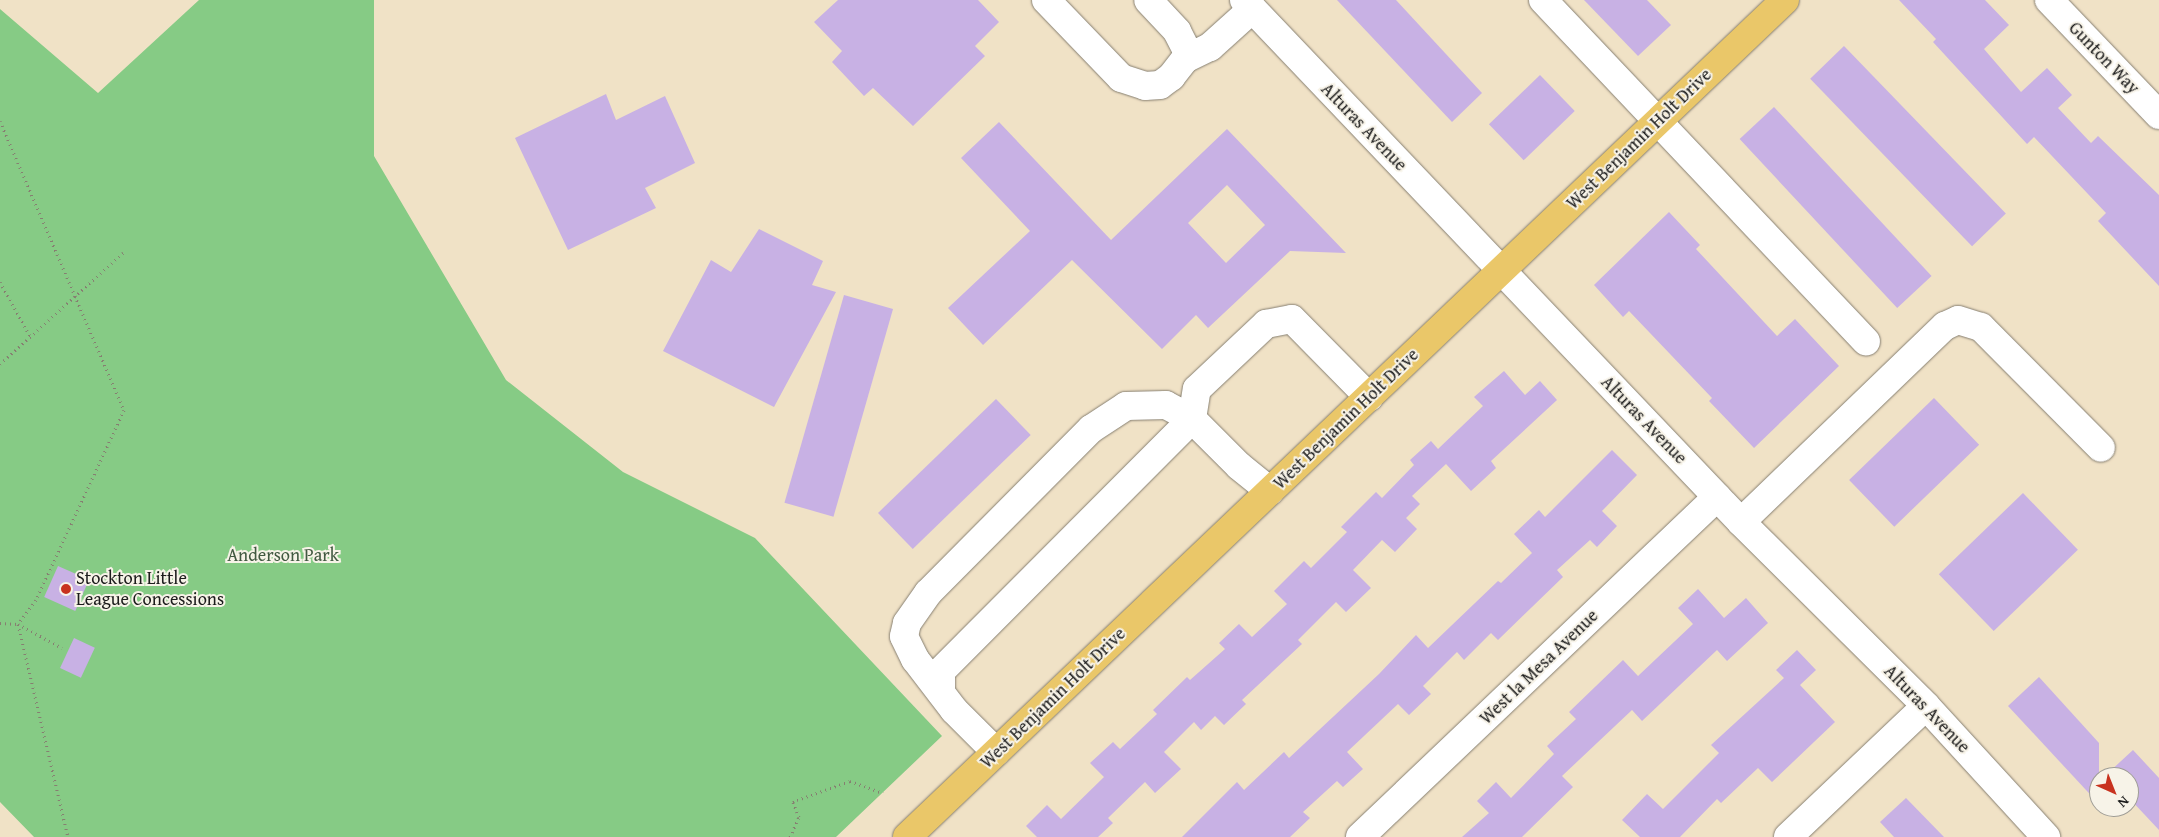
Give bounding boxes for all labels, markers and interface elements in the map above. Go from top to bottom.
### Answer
street label: Gunton Way [2064,17,2144,99]
street label: West Benjamin Holt Drive [1562,64,1716,214]
street label: Alturas Avenue [1317,78,1411,176]
street label: West Benjamin Holt Drive [1269,344,1423,494]
street label: Alturas Avenue [1597,371,1691,469]
park label: Anderson Park [227,544,339,566]
place label: Stockton Little League Concessions [76,568,224,610]
marker: Stockton Little League Concessions [60,583,72,595]
street label: West la Mesa Avenue [1475,605,1603,729]
street label: West Benjamin Holt Drive [976,623,1130,773]
street label: Alturas Avenue [1880,660,1974,758]
north arrow [2089,767,2139,817]
text: N [2113,792,2134,813]

